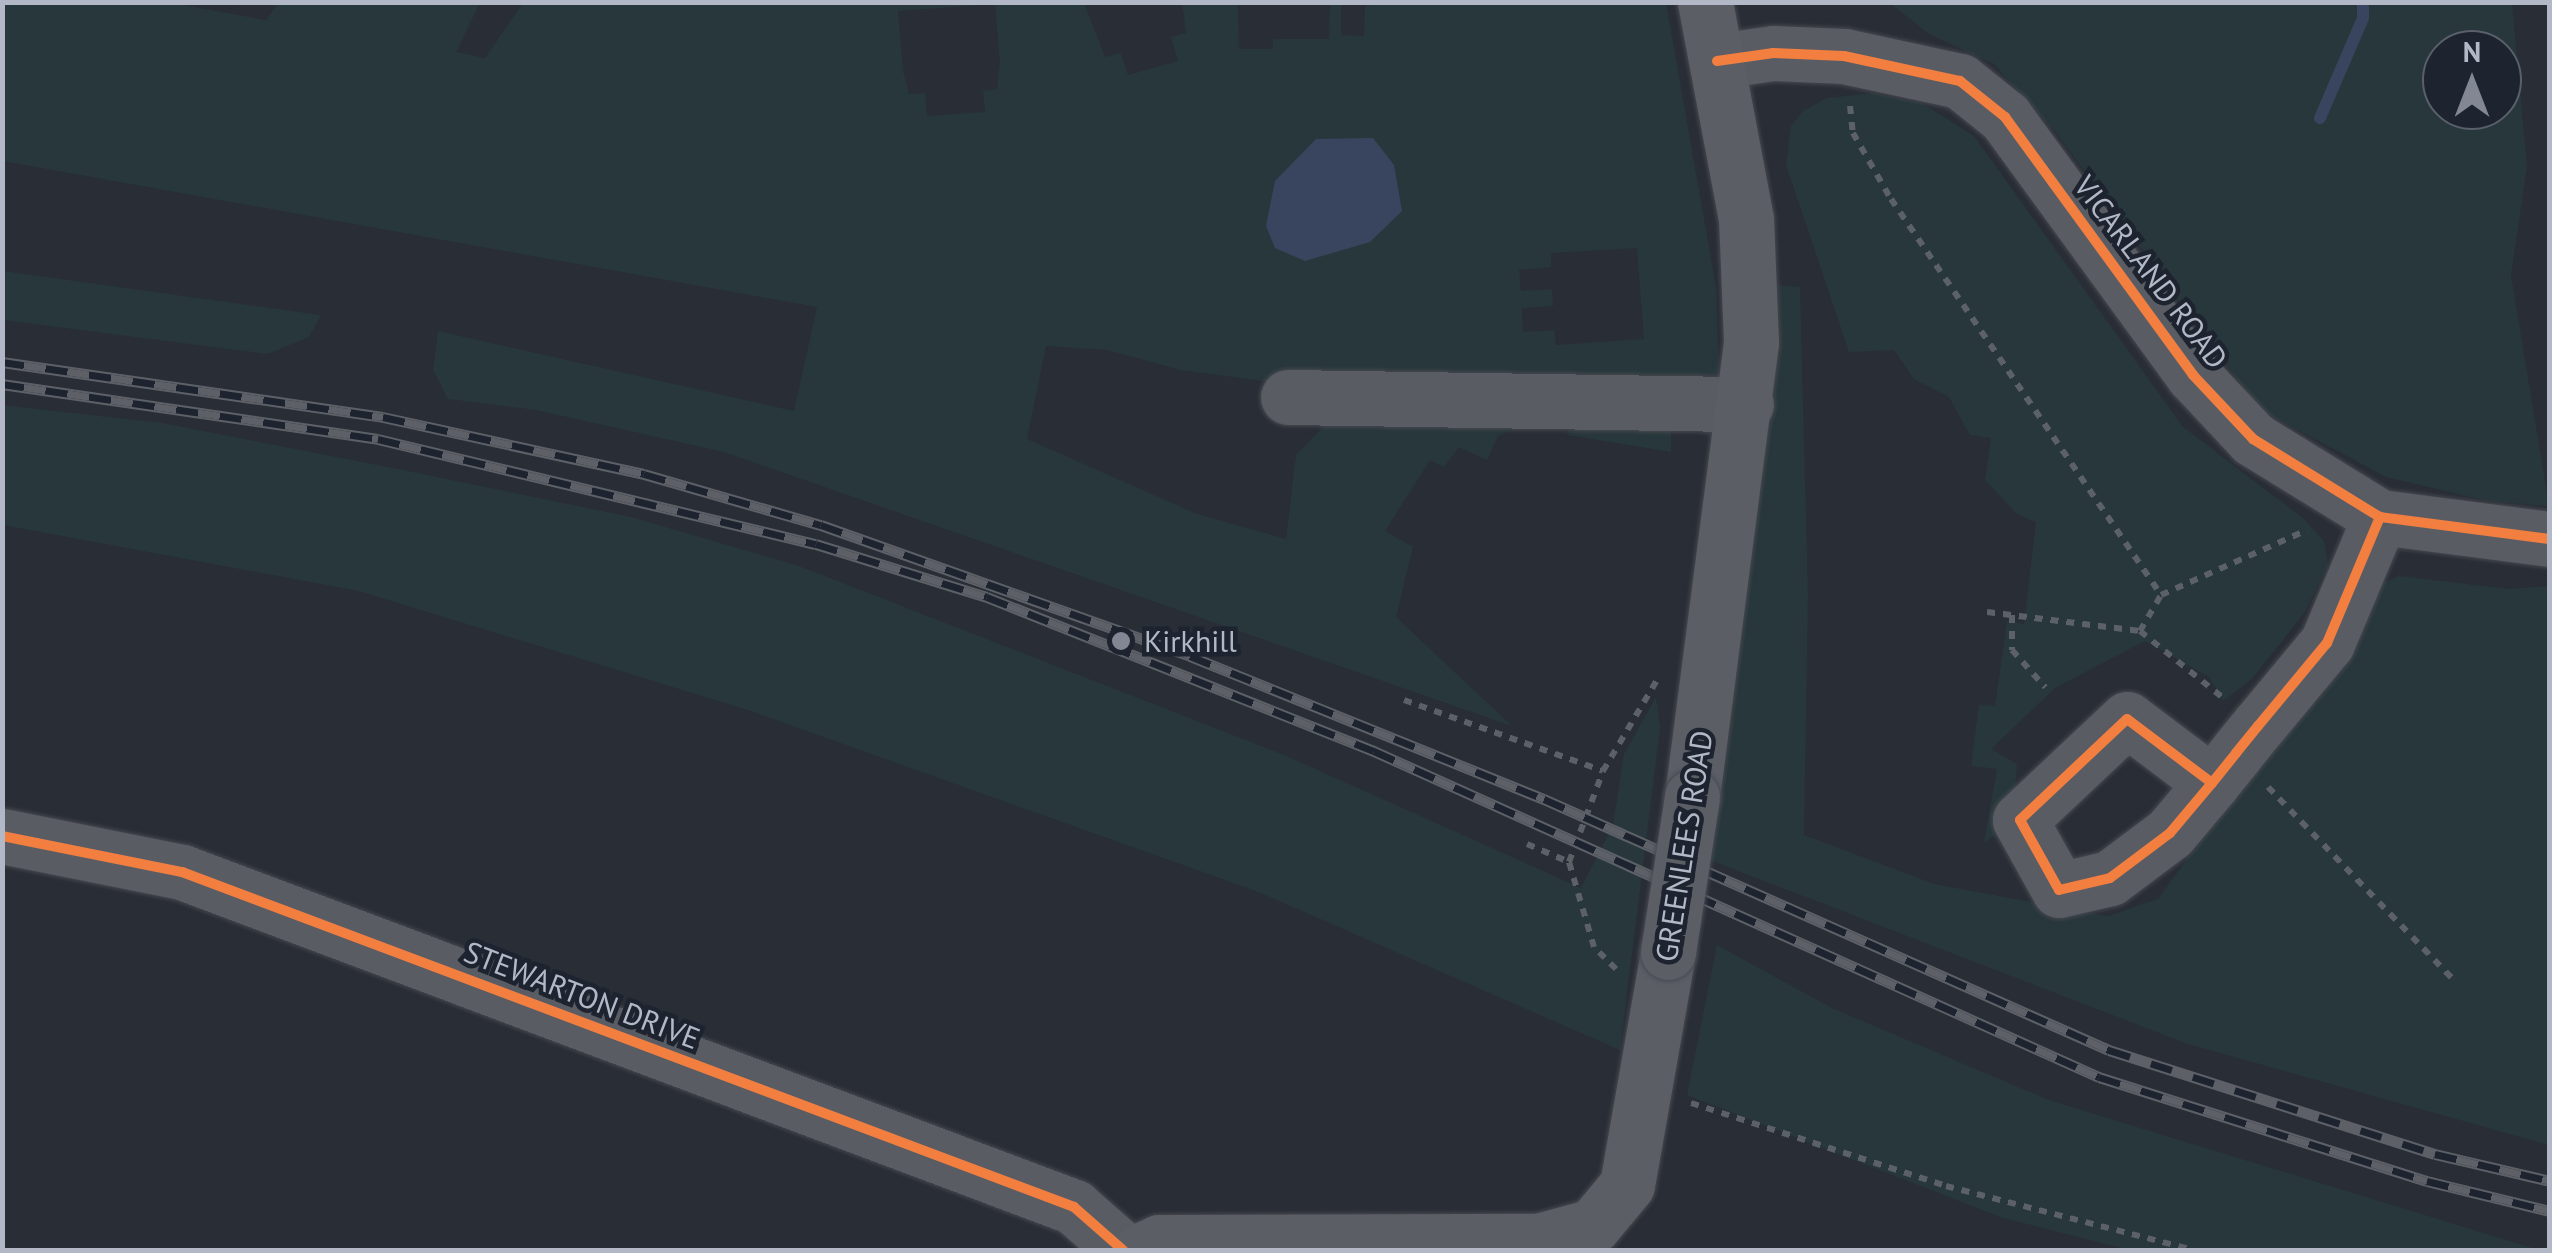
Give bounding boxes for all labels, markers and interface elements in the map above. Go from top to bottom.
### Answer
north arrow [2422,30,2522,130]
text: N [2463,33,2481,70]
street label: VICARLAND ROAD [2067,169,2235,375]
place label: Kirkhill [1144,623,1237,659]
marker: Kirkhill [1108,628,1134,654]
street label: GREENLEES ROAD [1648,728,1720,964]
street label: STEWARTON DRIVE [459,933,705,1057]

